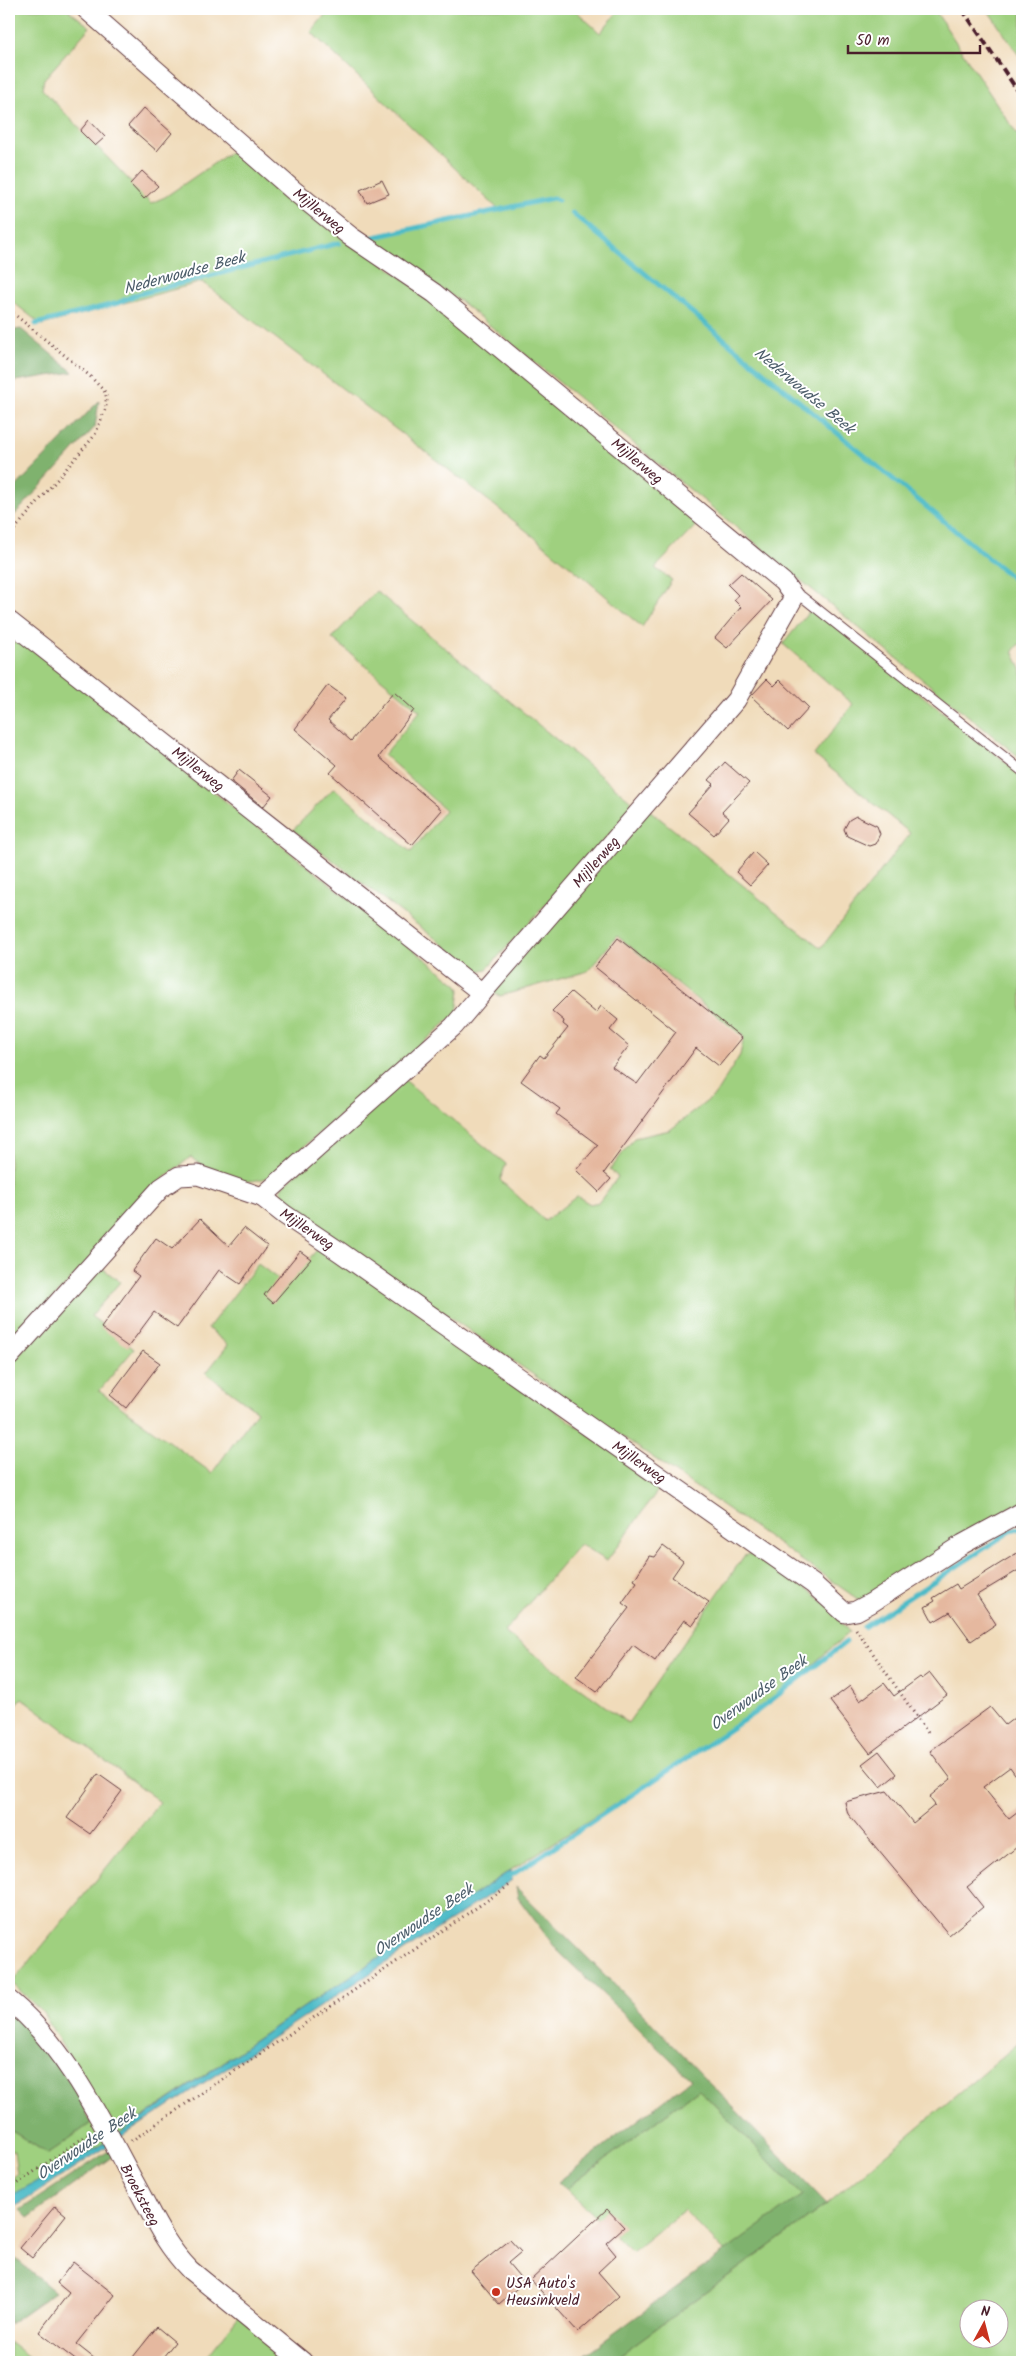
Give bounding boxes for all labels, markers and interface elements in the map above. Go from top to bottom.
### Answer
scale bar [848,22,981,54]
text: 50 m [856,29,890,53]
street label: Mijllerweg [287,183,350,241]
water label: Nederwoudse Beek [121,245,250,302]
water label: Nederwoudse Beek [748,341,862,442]
street label: Mijllerweg [605,433,668,491]
street label: Mijllerweg [165,741,229,798]
street label: Mijllerweg [567,831,626,894]
street label: Mijllerweg [274,1202,339,1257]
street label: Mijllerweg [606,1435,671,1491]
water label: Overwoudse Beek [705,1648,815,1737]
water label: Overwoudse Beek [369,1876,481,1963]
water label: Overwoudse Beek [32,2100,144,2187]
street label: Broeksteeg [113,2160,166,2231]
place label: USA Auto's Heusinkveld [506,2272,580,2313]
marker: USA Auto's Heusinkveld [490,2286,502,2298]
north arrow [958,2298,1008,2348]
text: N [980,2301,991,2324]

